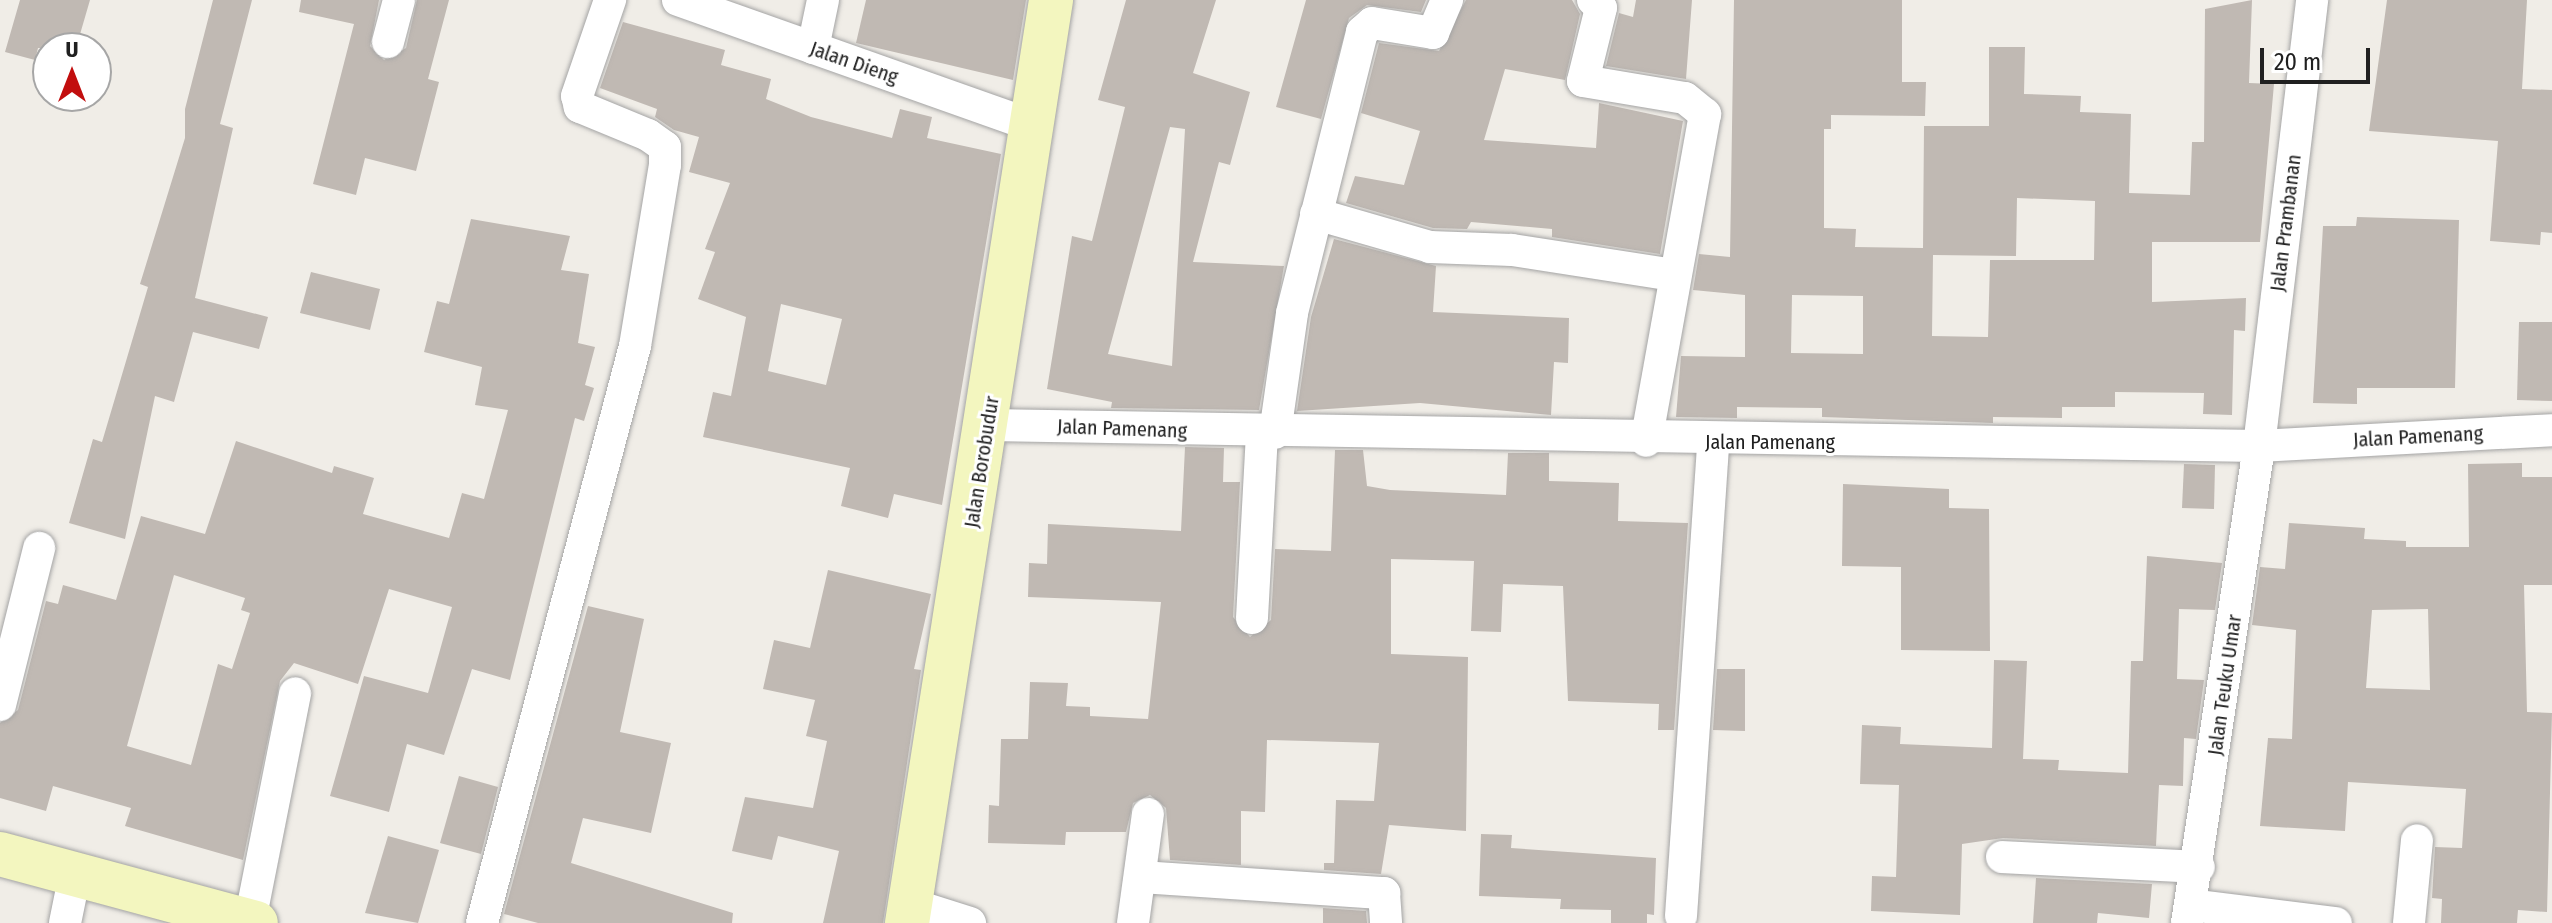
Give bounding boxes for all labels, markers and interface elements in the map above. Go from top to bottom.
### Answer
north arrow [32,32,112,112]
scale bar [2264,32,2374,82]
text: U [66,36,78,63]
street label: Jalan Dieng [807,37,901,89]
text: 20 m [2274,48,2321,76]
street label: Jalan Prambanan [2266,153,2306,293]
street label: Jalan Borobudur [960,394,1004,530]
street label: Jalan Pamenang [1057,415,1187,443]
street label: Jalan Pamenang [2352,422,2484,452]
street label: Jalan Pamenang [1705,430,1835,454]
street label: Jalan Teuku Umar [2203,613,2247,757]

